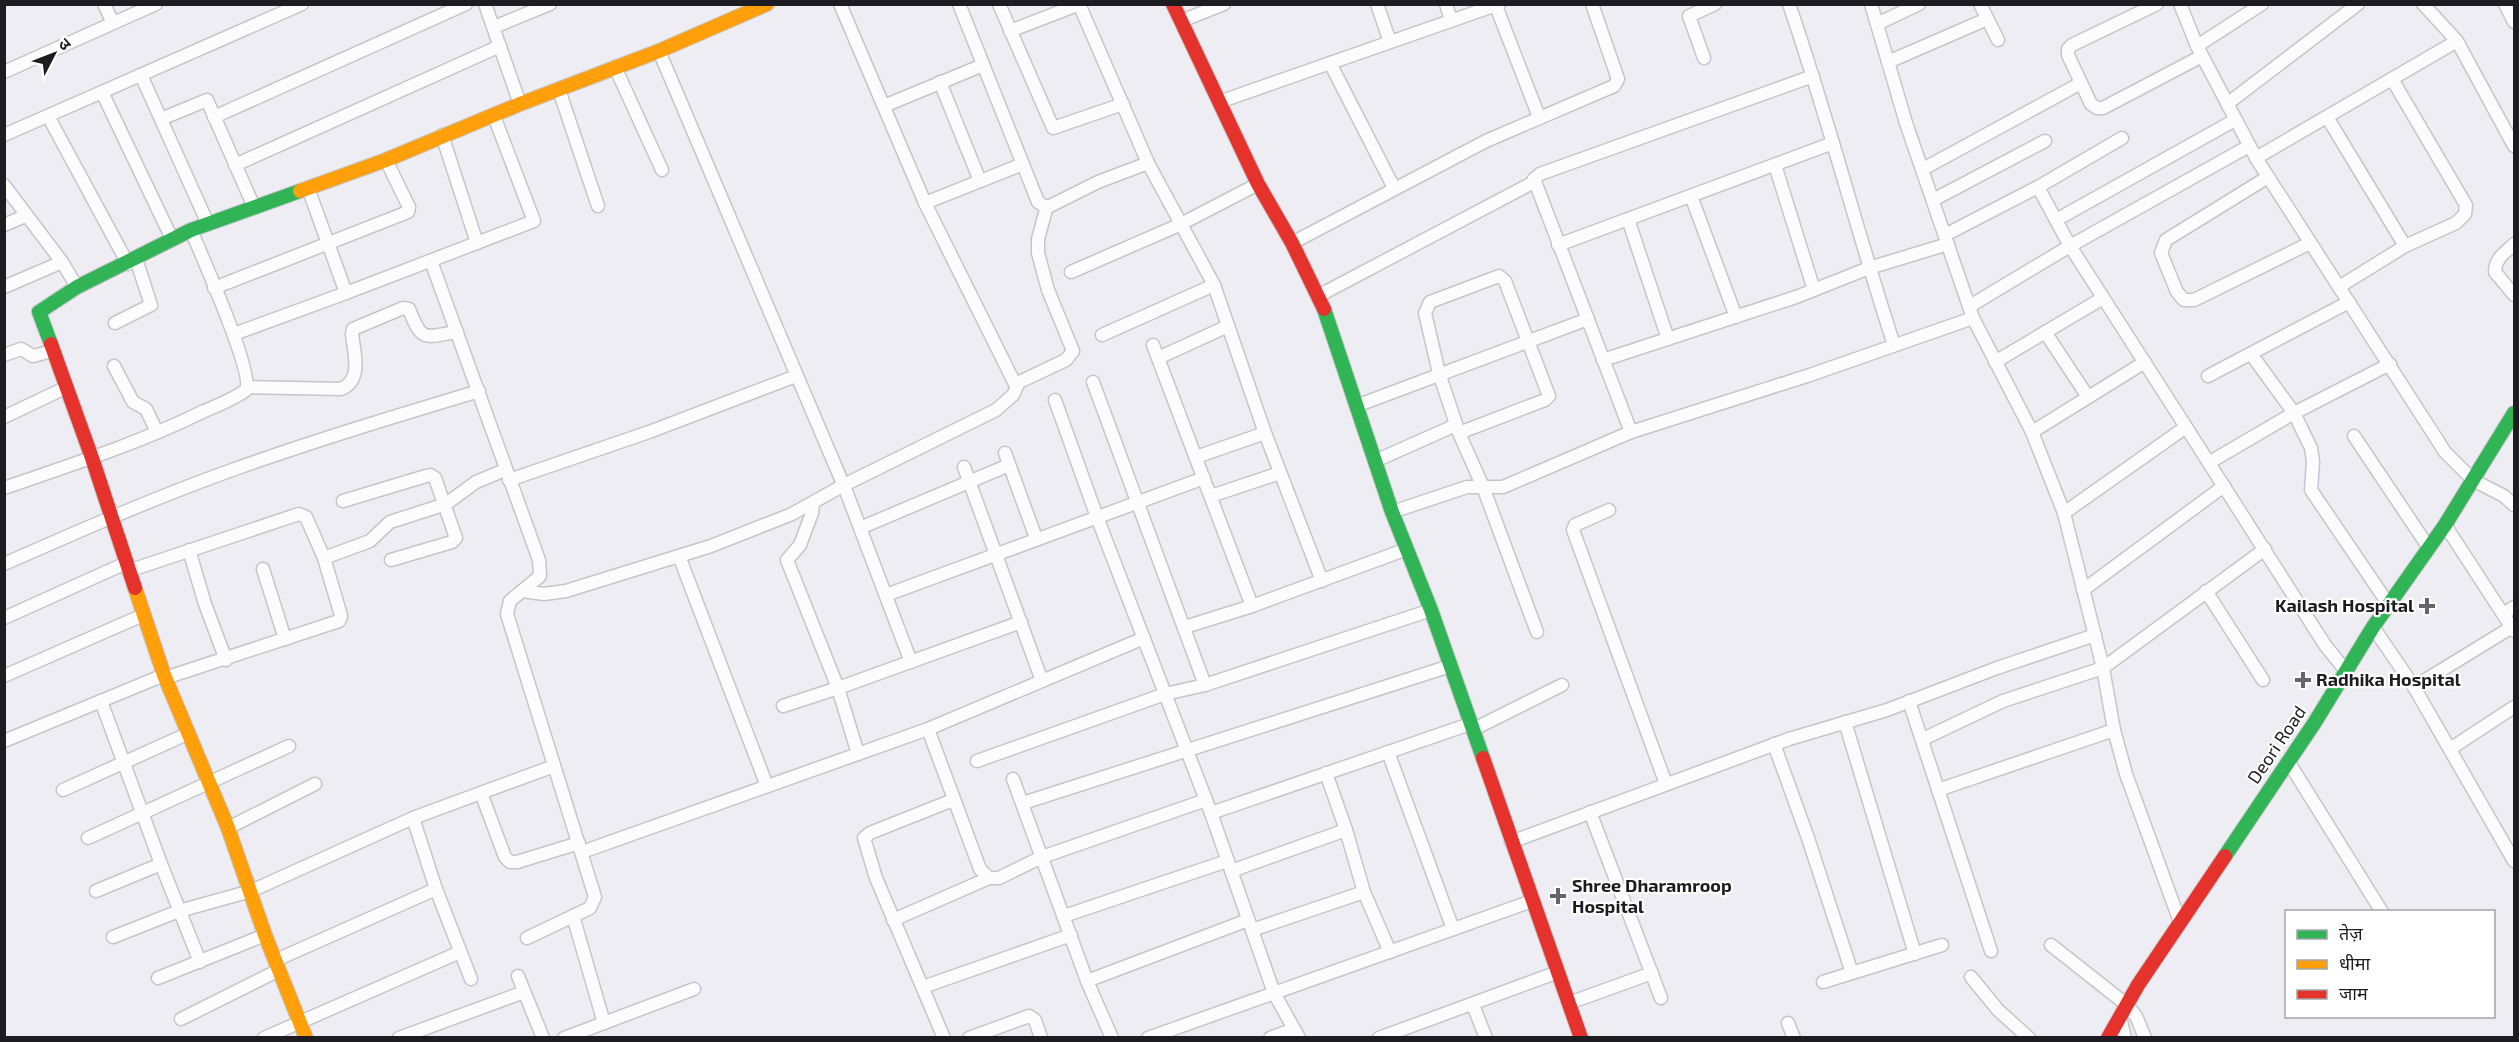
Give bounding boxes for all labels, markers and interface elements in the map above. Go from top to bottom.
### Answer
north arrow [24,24,84,84]
text: उ [55,34,76,54]
place label: Kailash Hospital [2275,594,2414,616]
marker: Kailash Hospital [2418,597,2436,615]
place label: Radhika Hospital [2316,668,2461,690]
marker: Radhika Hospital [2294,671,2312,689]
street label: Deori Road [2242,701,2310,787]
place label: Shree Dharamroop Hospital [1572,874,1732,917]
marker: Shree Dharamroop Hospital [1549,887,1567,905]
legend [2285,910,2495,1018]
text: तेज़ [2339,922,2363,944]
text: धीमा [2339,952,2370,974]
text: जाम [2339,982,2369,1004]

